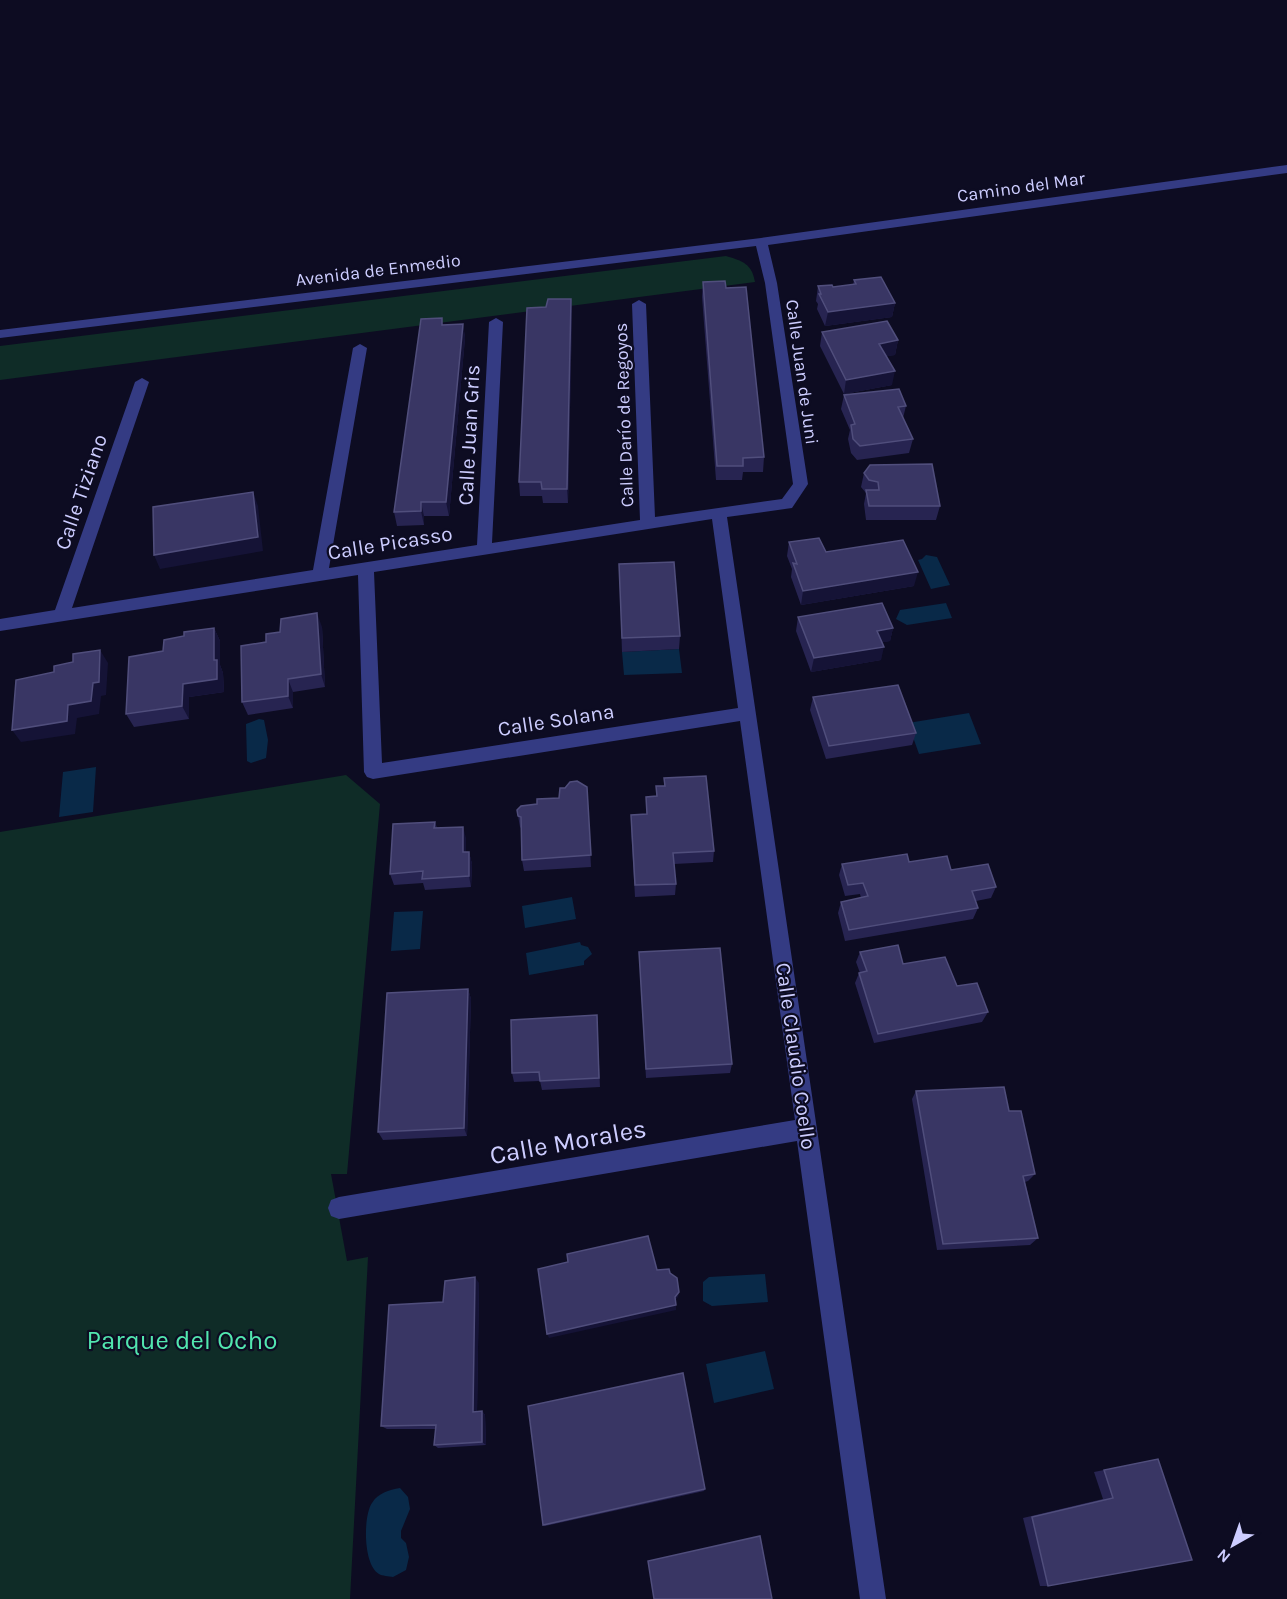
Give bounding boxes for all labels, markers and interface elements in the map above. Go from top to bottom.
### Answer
street label: Camino del Mar [956,167,1087,207]
street label: Avenida de Enmedio [294,249,462,291]
street label: Calle Juan de Juni [781,298,823,446]
street label: Calle Darío de Regoyos [610,322,638,508]
street label: Calle Juan Gris [453,364,485,506]
street label: Calle Tiziano [50,431,112,553]
street label: Calle Picasso [326,521,454,565]
street label: Calle Solana [496,699,616,741]
street label: Calle Claudio Coello [771,961,821,1151]
street label: Calle Morales [487,1113,649,1171]
park label: Parque del Ocho [87,1325,277,1356]
north arrow [1203,1515,1263,1575]
text: N [1213,1545,1234,1567]

